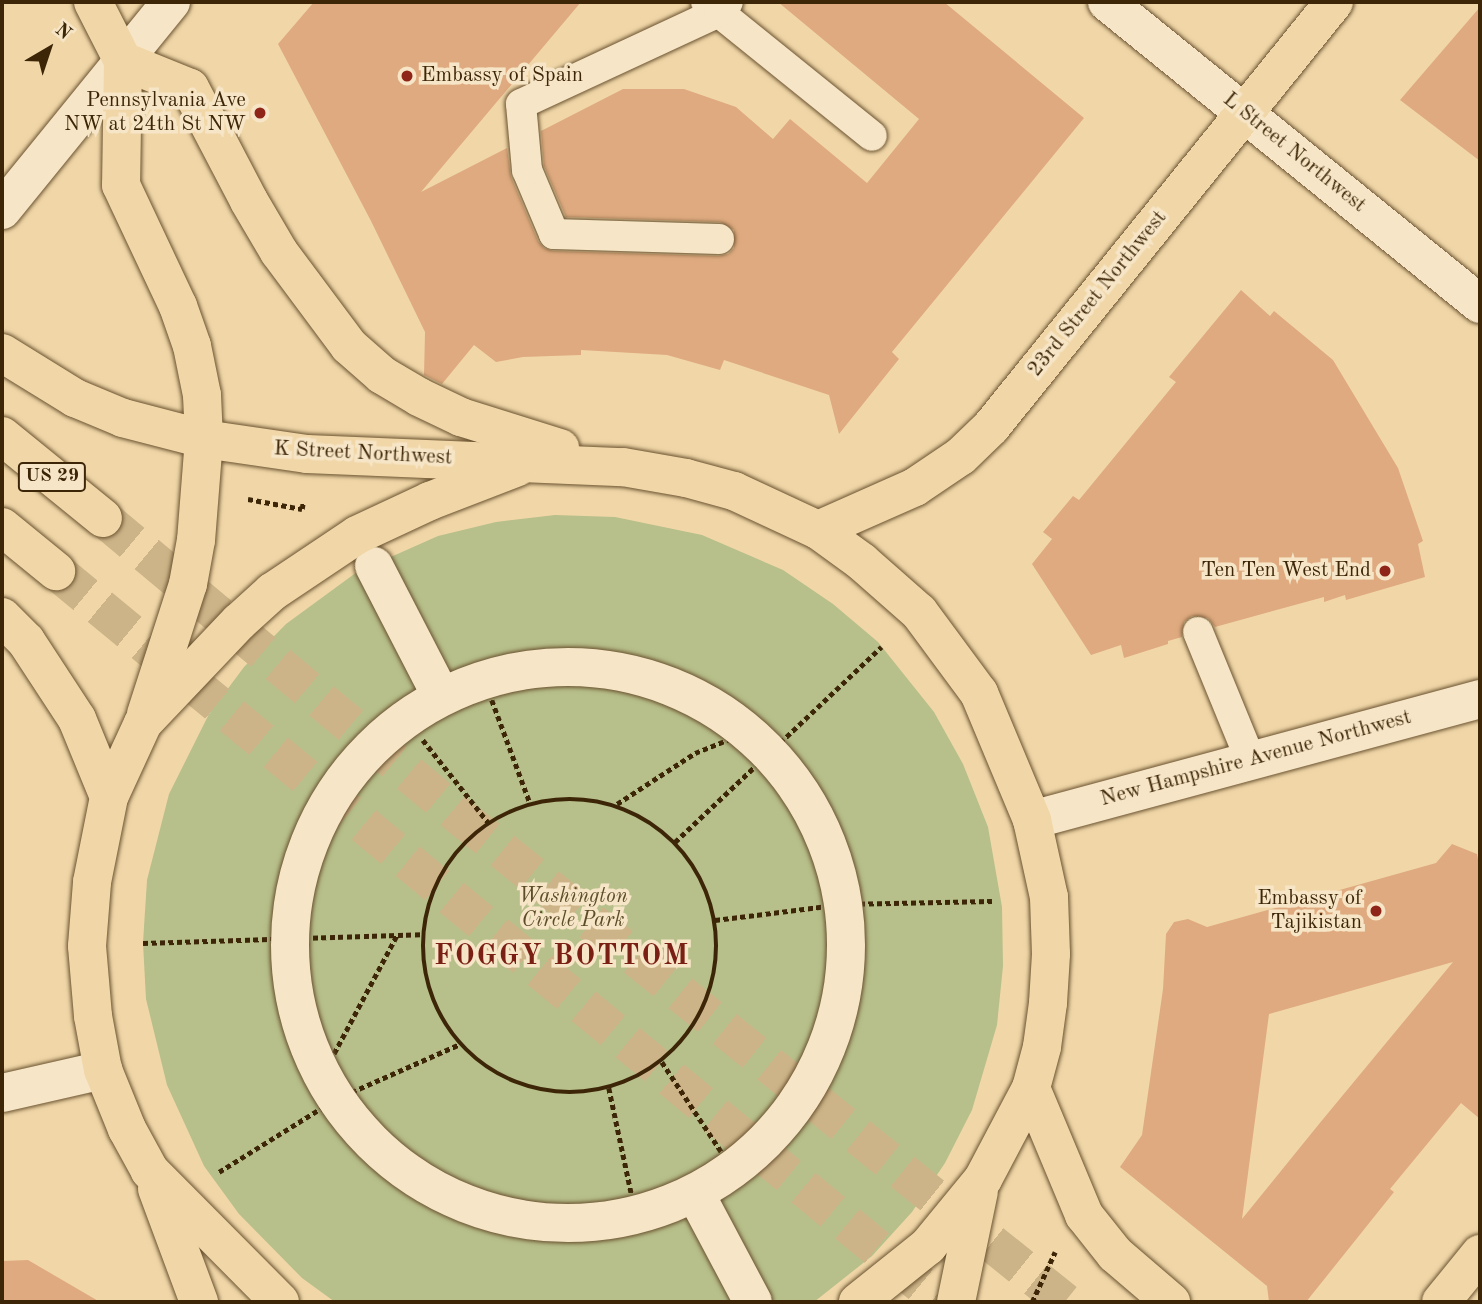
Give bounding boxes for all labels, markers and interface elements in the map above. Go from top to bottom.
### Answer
north arrow [14,14,84,84]
text: N [51,20,74,44]
place label: Embassy of Spain [421,63,583,89]
marker: Embassy of Spain [399,68,415,84]
place label: Pennsylvania Ave NW at 24th St NW [64,88,246,138]
street label: L Street Northwest [1217,88,1371,218]
marker: Pennsylvania Ave NW at 24th St NW [252,105,268,121]
street label: 23rd Street Northwest [1023,206,1173,382]
street label: K Street Northwest [273,437,453,471]
road number: US 29 [17,462,87,492]
place label: Ten Ten West End [1201,558,1371,584]
marker: Ten Ten West End [1377,563,1393,579]
street label: New Hampshire Avenue Northwest [1098,705,1414,813]
park label: Washington Circle Park [518,884,628,934]
place label: Embassy of Tajikistan [1257,886,1362,936]
marker: Embassy of Tajikistan [1368,903,1384,919]
district label: FOGGY BOTTOM [435,940,689,974]

